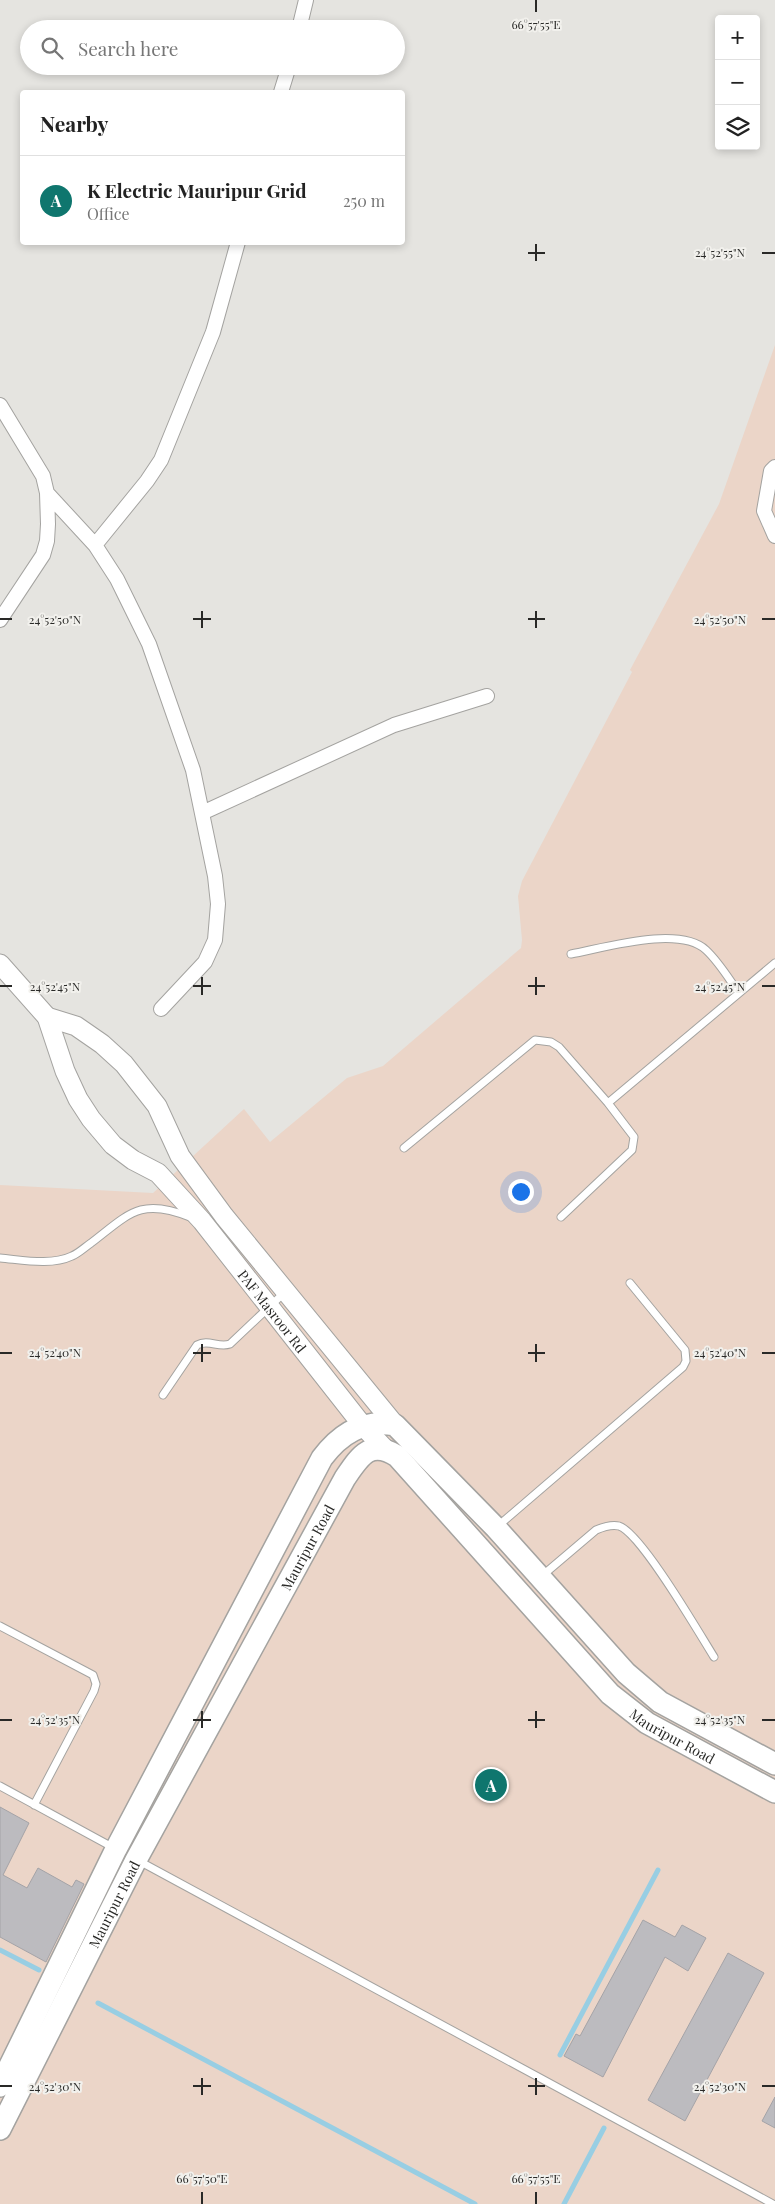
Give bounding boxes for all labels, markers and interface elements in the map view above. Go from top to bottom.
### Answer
map controls [715,15,760,150]
button: + [715,15,760,60]
text: 66°57'55"E [511,16,561,32]
search box [20,20,405,75]
icon: search [38,34,66,62]
text: Search here [78,35,178,61]
button: − [715,60,760,105]
button: layers [715,105,760,150]
text: Nearby [40,109,109,137]
text: K Electric Mauripur Grid [87,177,307,203]
text: A [51,190,61,211]
text: 250 m [343,190,385,211]
text: Office [87,203,130,224]
text: 24°52'55"N [695,244,746,260]
text: 24°52'50"N [29,611,82,627]
text: 24°52'50"N [694,611,747,627]
text: 24°52'45"N [30,978,81,994]
text: 24°52'45"N [695,978,746,994]
your location [508,1179,534,1205]
street label: PAF Masroor Rd [234,1265,311,1356]
text: 24°52'40"N [29,1344,82,1360]
text: 24°52'40"N [694,1344,747,1360]
street label: Mauripur Road [276,1501,338,1594]
street label: Mauripur Road [626,1704,719,1768]
text: 24°52'35"N [30,1711,81,1727]
text: 24°52'35"N [695,1711,746,1727]
pin: A [475,1766,507,1804]
street label: Mauripur Road [84,1857,144,1951]
text: 24°52'30"N [29,2078,82,2094]
text: 24°52'30"N [694,2078,747,2094]
text: 66°57'50"E [176,2170,228,2186]
text: 66°57'55"E [511,2170,561,2186]

